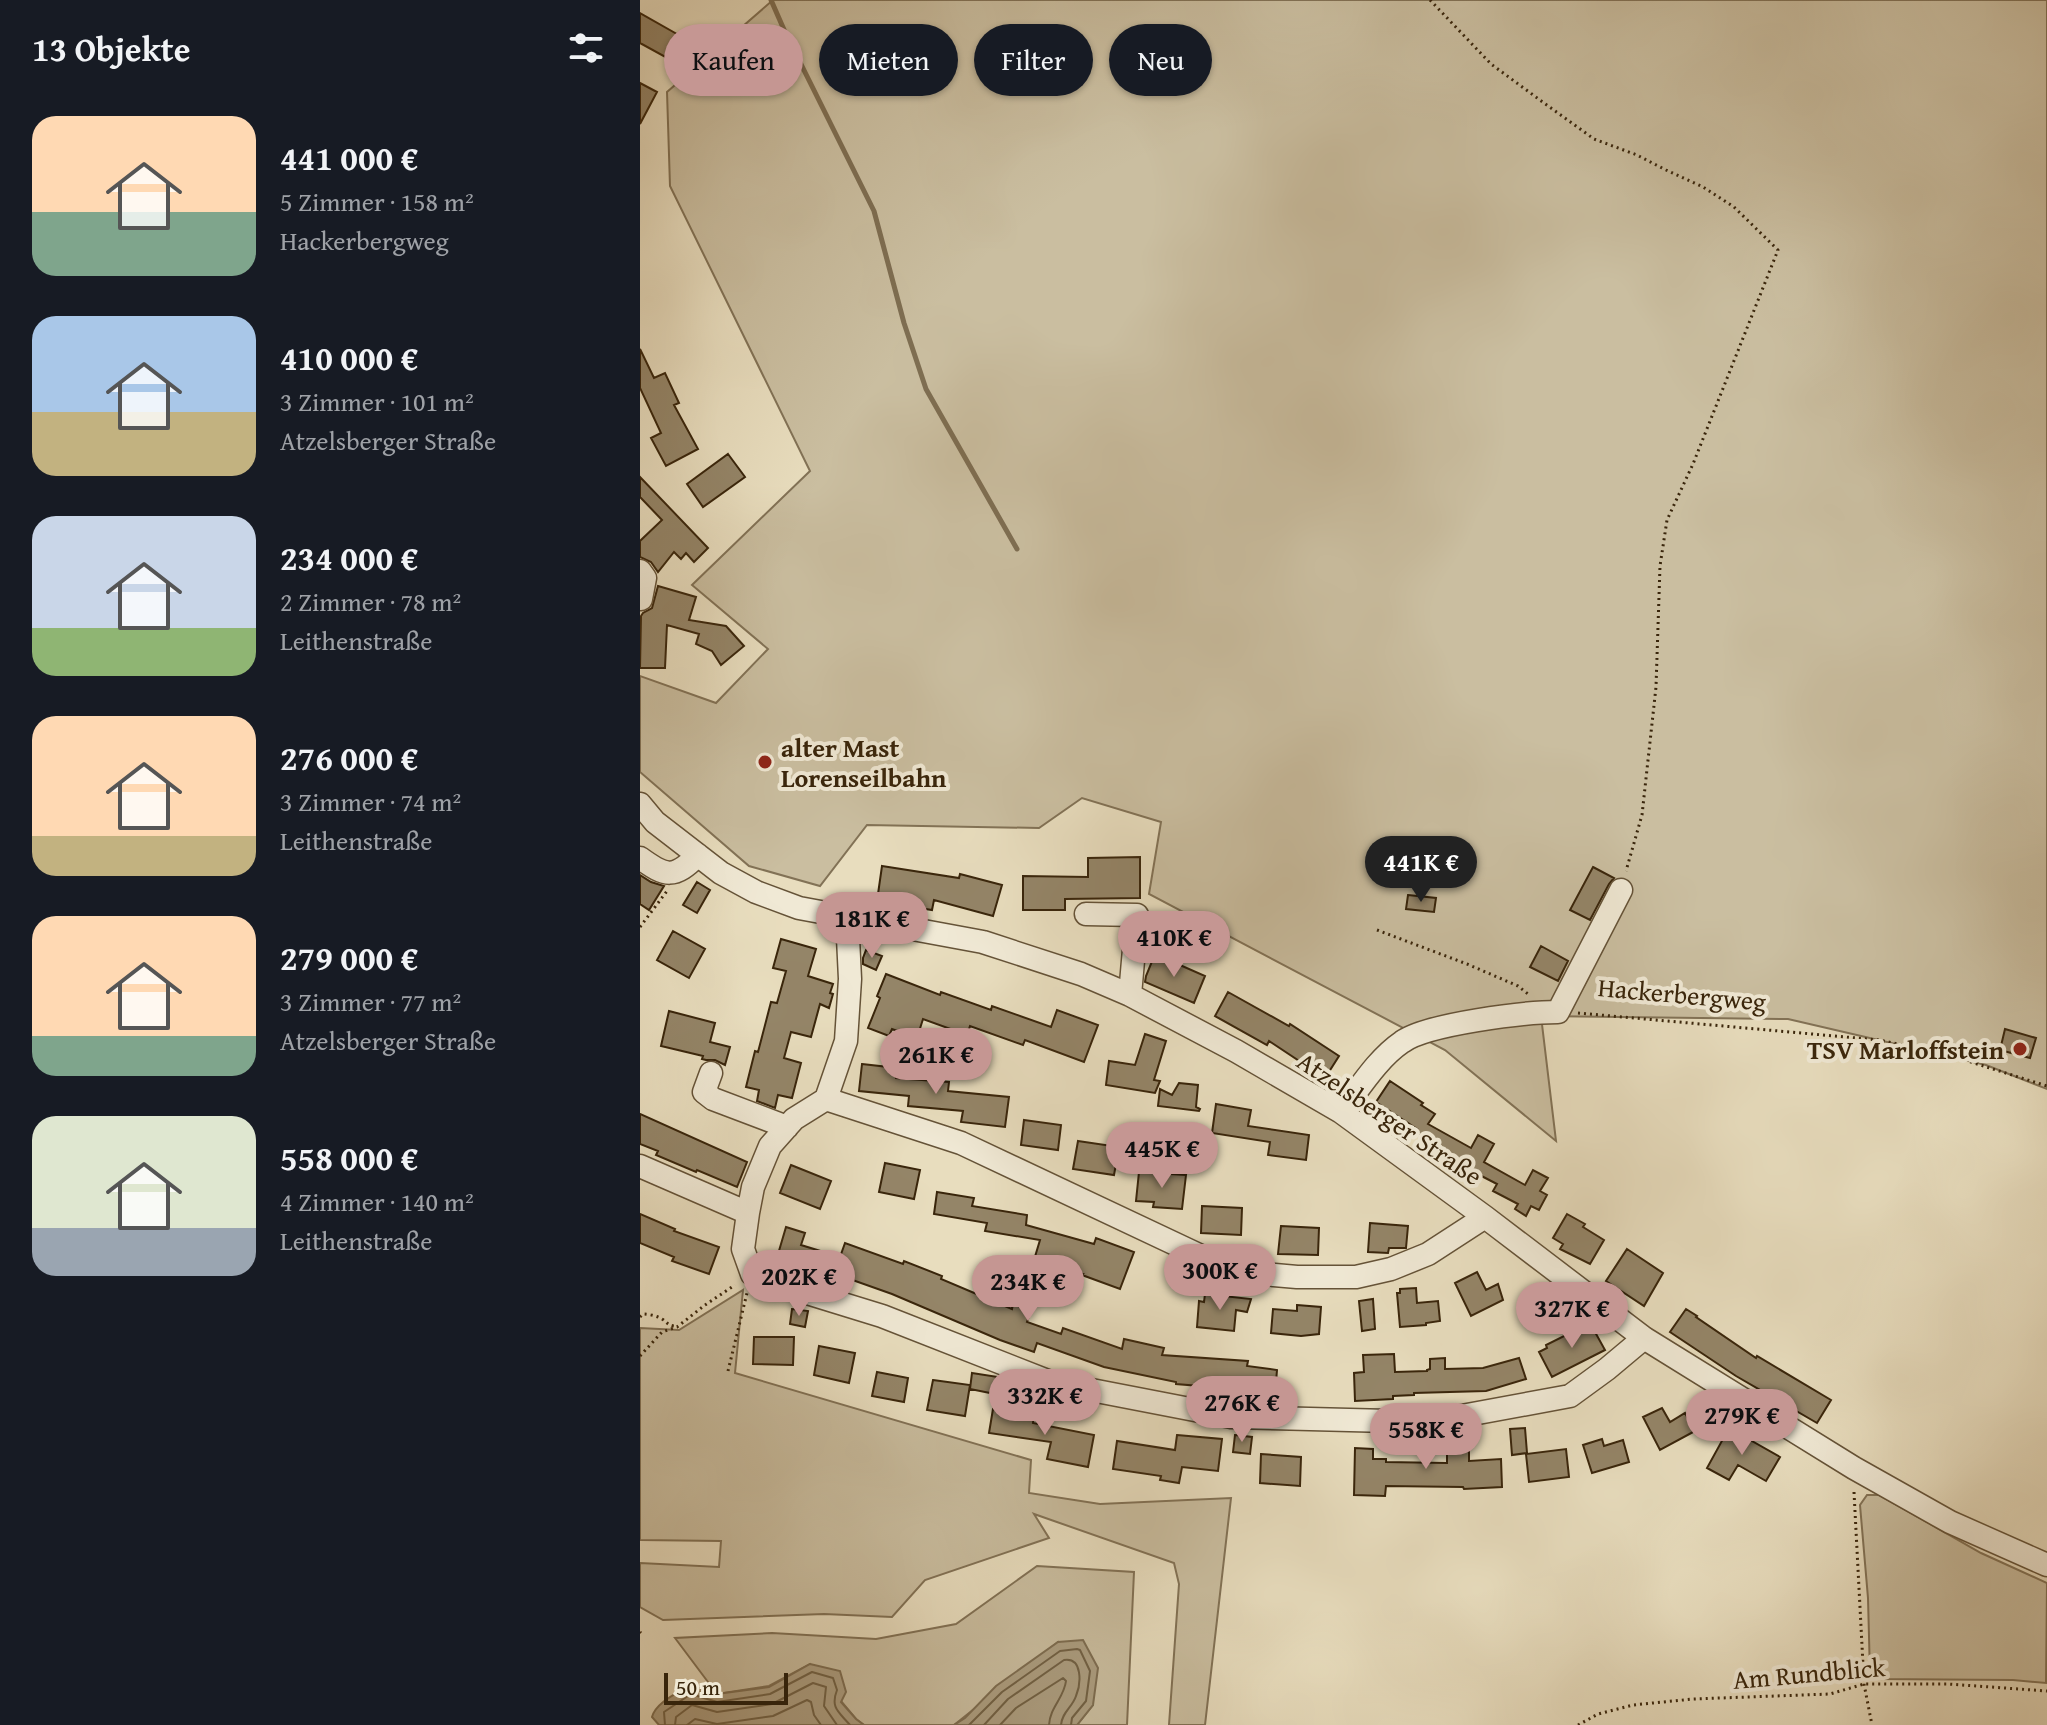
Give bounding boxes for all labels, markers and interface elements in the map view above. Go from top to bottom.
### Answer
text: 13 Objekte [32,24,190,73]
chip: Kaufen [664,24,803,96]
chip: Mieten [819,24,958,96]
chip: Filter [974,24,1093,96]
chip: Neu [1109,24,1212,96]
icon: filters [564,26,608,70]
text: 441 000 € [280,133,418,182]
icon: home [96,148,192,244]
text: 5 Zimmer · 158 m² [280,182,474,221]
text: Hackerbergweg [280,221,449,260]
text: 410 000 € [280,333,418,382]
icon: home [96,348,192,444]
text: 3 Zimmer · 101 m² [280,382,474,421]
text: Atzelsberger Straße [280,421,496,460]
text: 234 000 € [280,533,418,582]
icon: home [96,548,192,644]
text: 2 Zimmer · 78 m² [280,582,461,621]
text: Leithenstraße [280,621,432,660]
place label: alter Mast Lorenseilbahn [781,728,947,797]
text: 276 000 € [280,733,418,782]
icon: home [96,748,192,844]
marker: alter Mast Lorenseilbahn [756,753,774,771]
text: 3 Zimmer · 74 m² [280,782,461,821]
text: Leithenstraße [280,821,432,860]
pin: 441K € [1356,836,1486,904]
text: 441K € [1383,842,1459,881]
pin: 181K € [807,892,937,960]
text: 181K € [834,898,910,937]
pin: 410K € [1109,911,1239,979]
text: 410K € [1136,917,1212,956]
text: 279 000 € [280,933,418,982]
icon: home [96,948,192,1044]
street label: Hackerbergweg [1596,967,1768,1021]
text: 3 Zimmer · 77 m² [280,982,461,1021]
text: Atzelsberger Straße [280,1021,496,1060]
pin: 261K € [871,1028,1001,1096]
place label: TSV Marloffstein [1807,1030,2005,1069]
text: 261K € [898,1034,974,1073]
marker: TSV Marloffstein [2011,1040,2029,1058]
street label: Atzelsberger Straße [1289,1041,1491,1195]
pin: 445K € [1097,1122,1227,1190]
text: 445K € [1124,1128,1200,1167]
text: 558 000 € [280,1133,418,1182]
icon: home [96,1148,192,1244]
text: 4 Zimmer · 140 m² [280,1182,474,1221]
text: Leithenstraße [280,1221,432,1260]
pin: 300K € [1155,1244,1285,1312]
pin: 202K € [734,1250,864,1318]
text: 300K € [1182,1250,1258,1289]
pin: 234K € [963,1255,1093,1323]
text: 202K € [761,1256,837,1295]
text: 234K € [990,1261,1066,1300]
pin: 327K € [1507,1282,1637,1350]
text: 327K € [1534,1288,1610,1327]
pin: 332K € [980,1369,1110,1437]
text: 332K € [1007,1375,1083,1414]
pin: 276K € [1177,1376,1307,1444]
text: 276K € [1204,1382,1280,1421]
pin: 279K € [1677,1389,1807,1457]
text: 279K € [1704,1395,1780,1434]
pin: 558K € [1361,1403,1491,1471]
text: 558K € [1388,1409,1464,1448]
street label: Am Rundblick [1731,1647,1888,1699]
scale bar [664,1669,788,1705]
text: 50 m [676,1671,720,1703]

